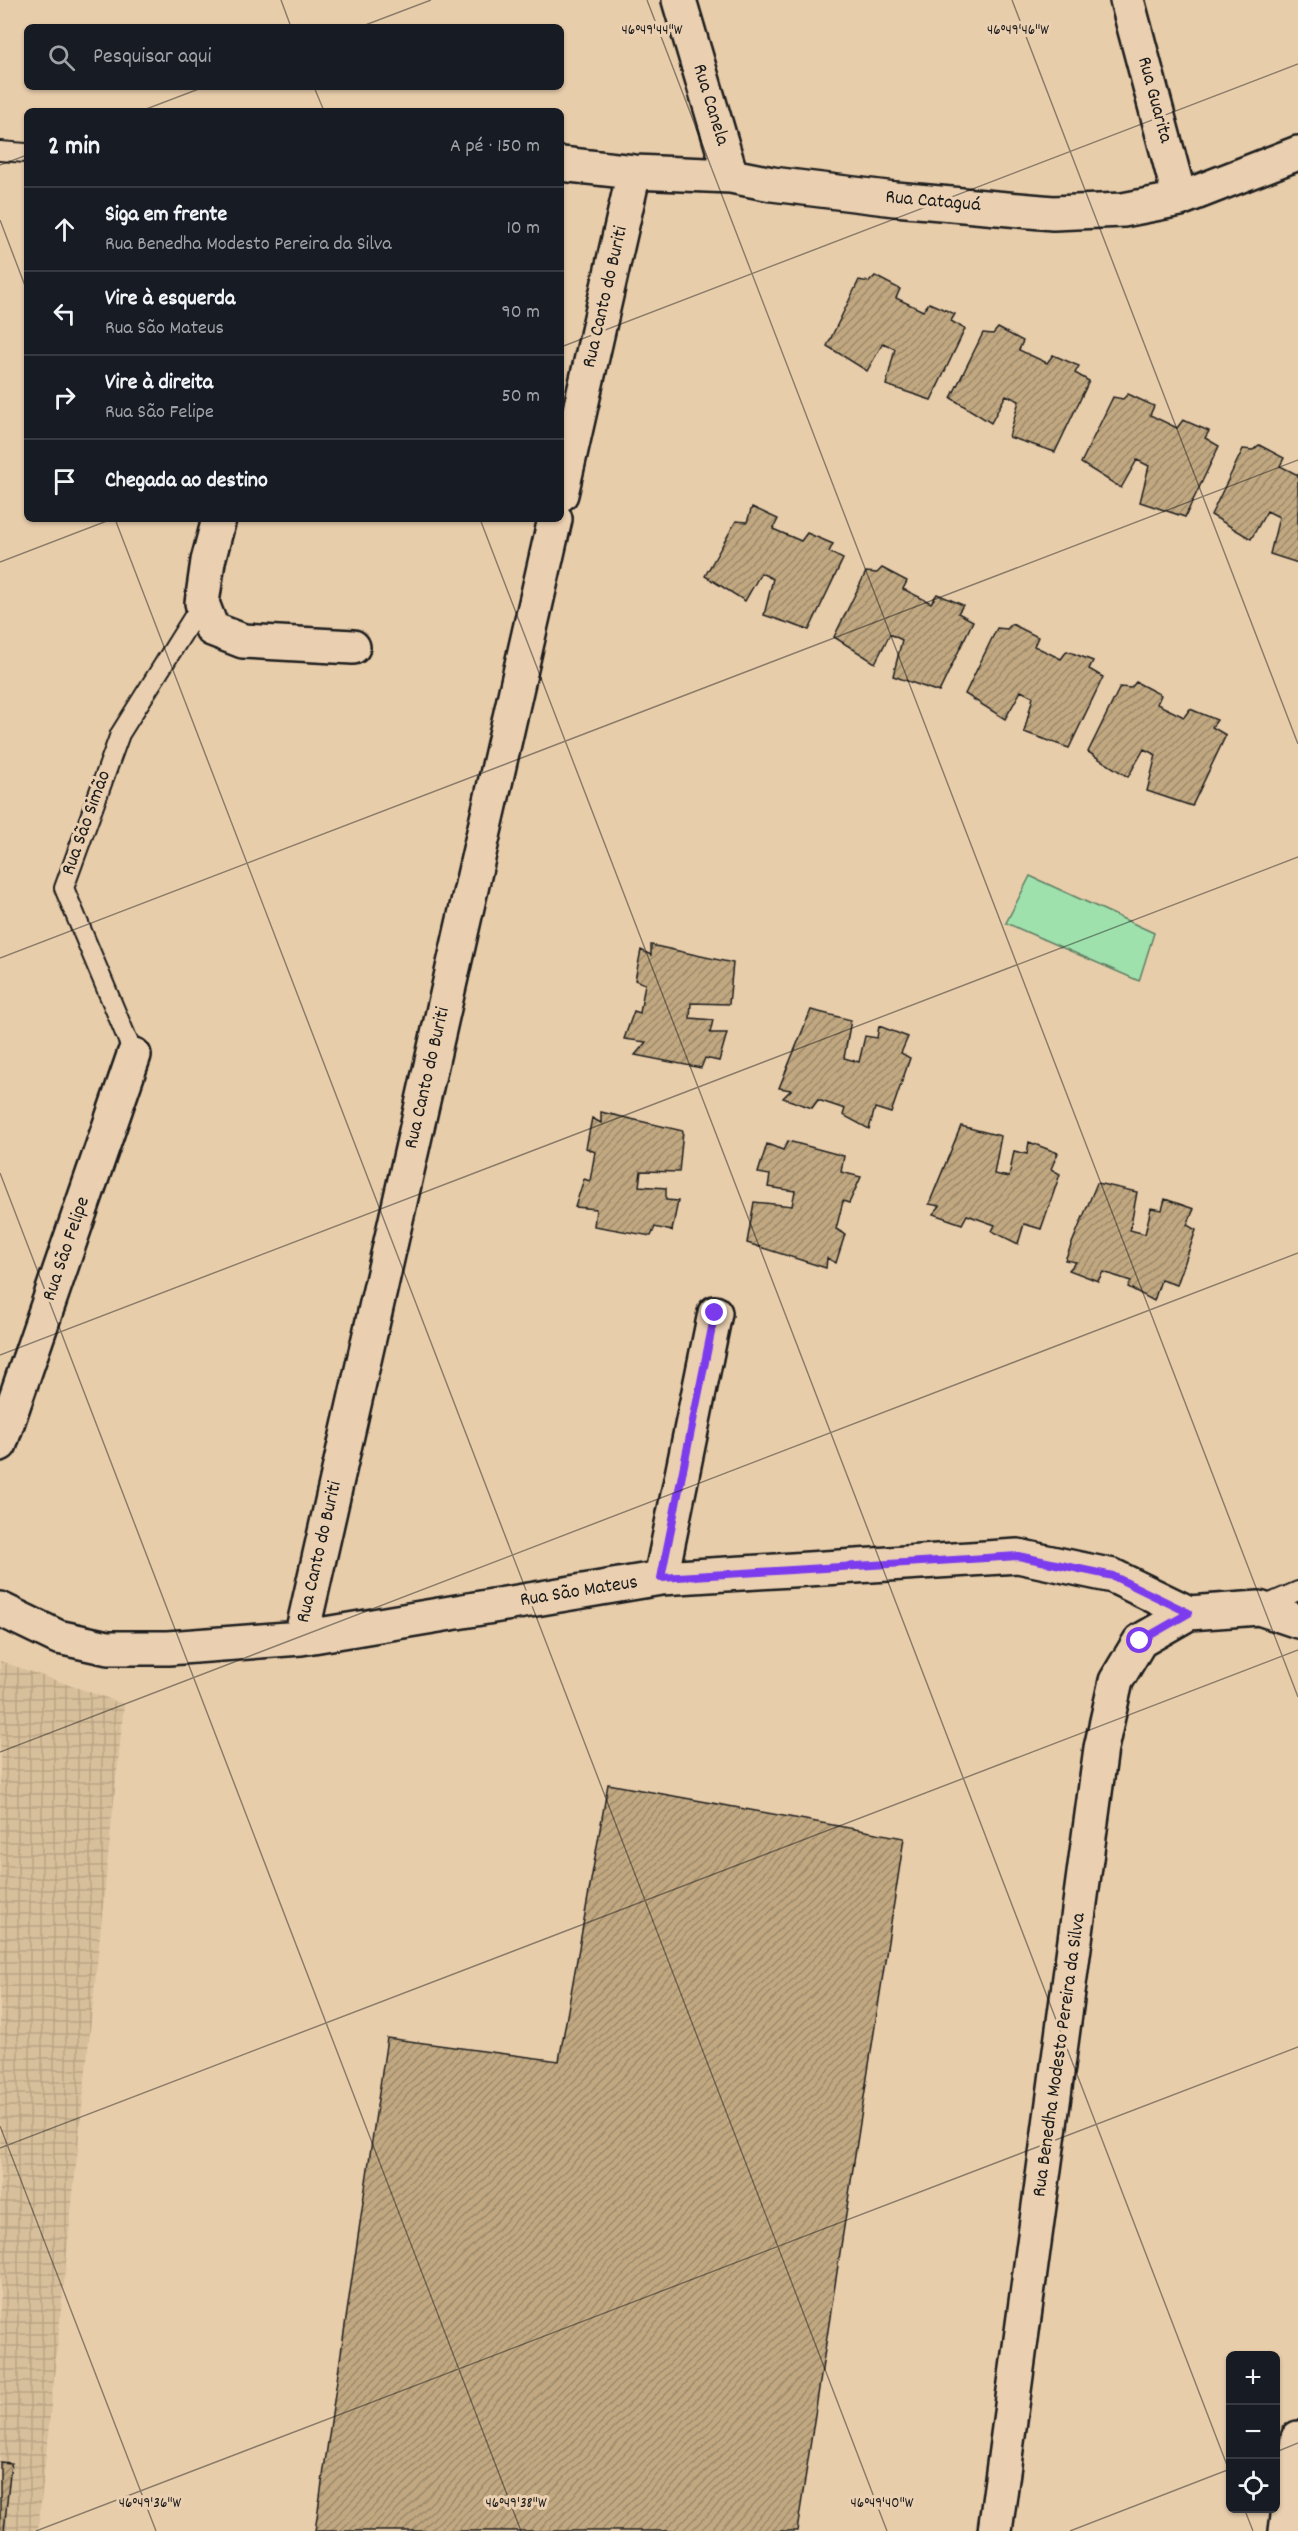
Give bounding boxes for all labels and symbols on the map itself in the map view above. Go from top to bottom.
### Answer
text: 46°49'44"W [622,20,683,42]
text: 46°49'46"W [987,20,1049,42]
street label: Rua Guarita [1129,54,1179,147]
street label: Rua Canela [684,61,736,150]
street label: Rua Cataguá [884,184,982,220]
street label: Rua Canto do Buriti [576,223,636,371]
street label: Rua São Simão [55,767,119,879]
street label: Rua Canto do Buriti [398,1004,458,1152]
street label: Rua São Felipe [36,1193,98,1305]
route end [701,1299,727,1325]
street label: Rua Canto do Buriti [290,1478,350,1626]
street label: Rua São Mateus [518,1569,640,1615]
route start [1126,1627,1152,1653]
street label: Rua Benedha Modesto Pereira da Silva [1026,1911,1094,2199]
text: 46°49'36"W [119,2493,182,2515]
text: 46°49'38"W [485,2493,547,2515]
text: 46°49'40"W [851,2493,914,2515]

